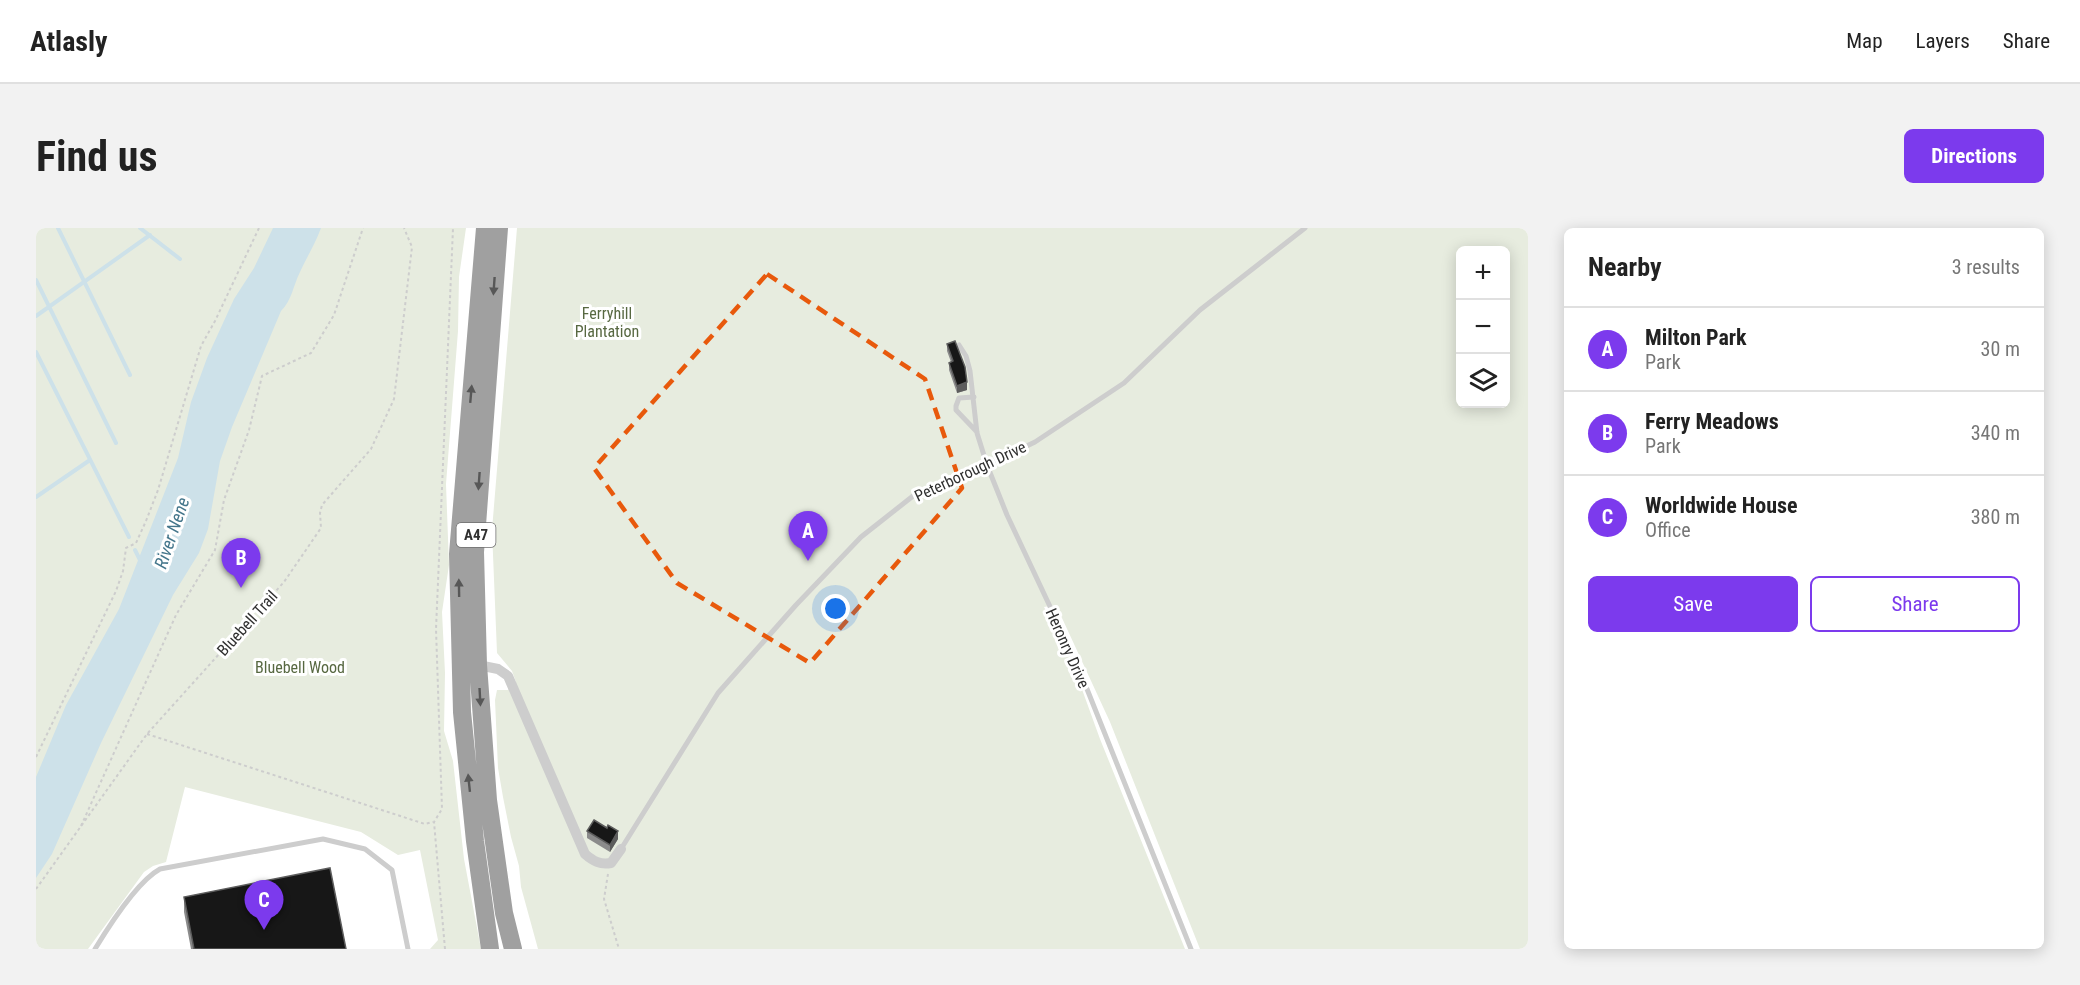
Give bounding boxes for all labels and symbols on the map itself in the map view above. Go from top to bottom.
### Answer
one-way arrow [489,277,499,296]
park label: Ferryhill Plantation [575,304,639,341]
one-way arrow [466,384,476,403]
street label: Peterborough Drive [911,437,1029,506]
one-way arrow [474,471,484,490]
water label: River Nene [150,494,193,571]
pin: A [788,512,828,561]
road number: A47 [456,523,496,547]
pin: B [222,538,260,588]
one-way arrow [454,579,464,598]
street label: Bluebell Trail [213,587,282,660]
your location [821,594,850,623]
street label: Heronry Drive [1042,605,1094,691]
park label: Bluebell Wood [255,658,345,677]
one-way arrow [476,687,485,706]
one-way arrow [464,773,474,792]
pin: C [244,880,284,930]

